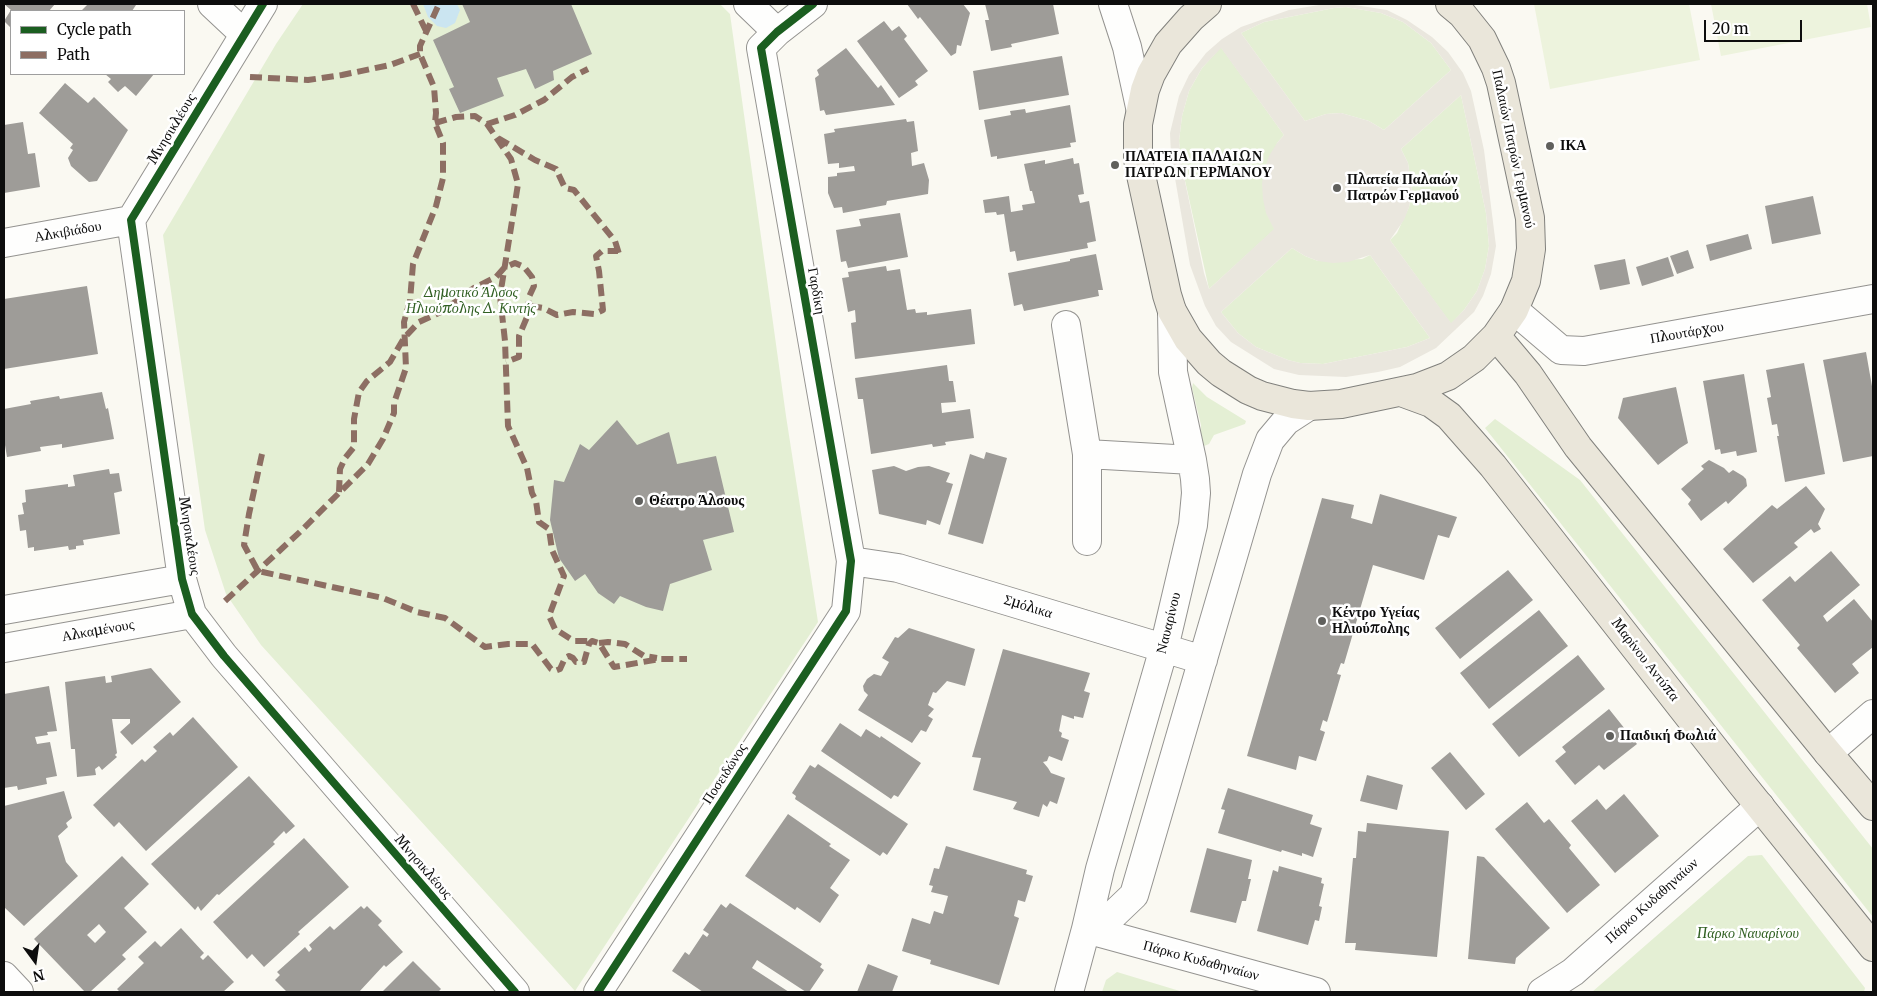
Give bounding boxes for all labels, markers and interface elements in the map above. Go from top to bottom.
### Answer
legend [10,10,185,75]
scale bar [1707,10,1804,42]
text: 20 m [1712,19,1749,38]
text: Cycle path [57,20,132,39]
text: Path [57,45,90,64]
street label: Παλαιών Πατρών Γερμανού [1488,68,1538,230]
street label: Μνησικλέους [144,91,200,167]
place label: ΙΚΑ [1560,138,1586,154]
marker: ΙΚΑ [1544,140,1556,152]
place label: ΠΛΑΤΕΙΑ ΠΑΛΑΙΩΝ ΠΑΤΡΩΝ ΓΕΡΜΑΝΟΥ [1125,149,1272,182]
marker: ΠΛΑΤΕΙΑ ΠΑΛΑΙΩΝ ΠΑΤΡΩΝ ΓΕΡΜΑΝΟΥ [1109,159,1121,171]
place label: Πλατεία Παλαιών Πατρών Γερμανού [1347,172,1459,204]
marker: Πλατεία Παλαιών Πατρών Γερμανού [1331,182,1343,194]
street label: Αλκιβιάδου [33,218,103,246]
street label: Γαρδίκη [804,266,828,316]
park label: Δημοτικό Άλσος Ηλιούπολης Δ. Κιντής [406,285,536,318]
street label: Πλουτάρχου [1649,318,1725,348]
place label: Θέατρο Άλσους [649,493,744,509]
street label: Μνησικλέους [174,495,204,577]
marker: Θέατρο Άλσους [633,495,645,507]
street label: Ναυαρίνου [1153,591,1185,655]
street label: Σμόλικα [1002,592,1054,622]
place label: Κέντρο Υγείας Ηλιούπολης [1332,605,1419,638]
marker: Κέντρο Υγείας Ηλιούπολης [1316,615,1328,627]
street label: Μαρίνου Αντύπα [1607,615,1683,705]
street label: Αλκαμένους [61,616,135,646]
place label: Παιδική Φωλιά [1620,728,1716,744]
marker: Παιδική Φωλιά [1604,730,1616,742]
street label: Ποσειδώνος [699,740,751,808]
street label: Μνησικλέους [391,832,455,902]
street label: Πάρκο Κυδαθηναίων [1602,855,1702,947]
park label: Πάρκο Ναυαρίνου [1697,926,1799,942]
north arrow [10,936,60,986]
street label: Πάρκο Κυδαθηναίων [1141,937,1261,985]
text: N [31,965,46,986]

